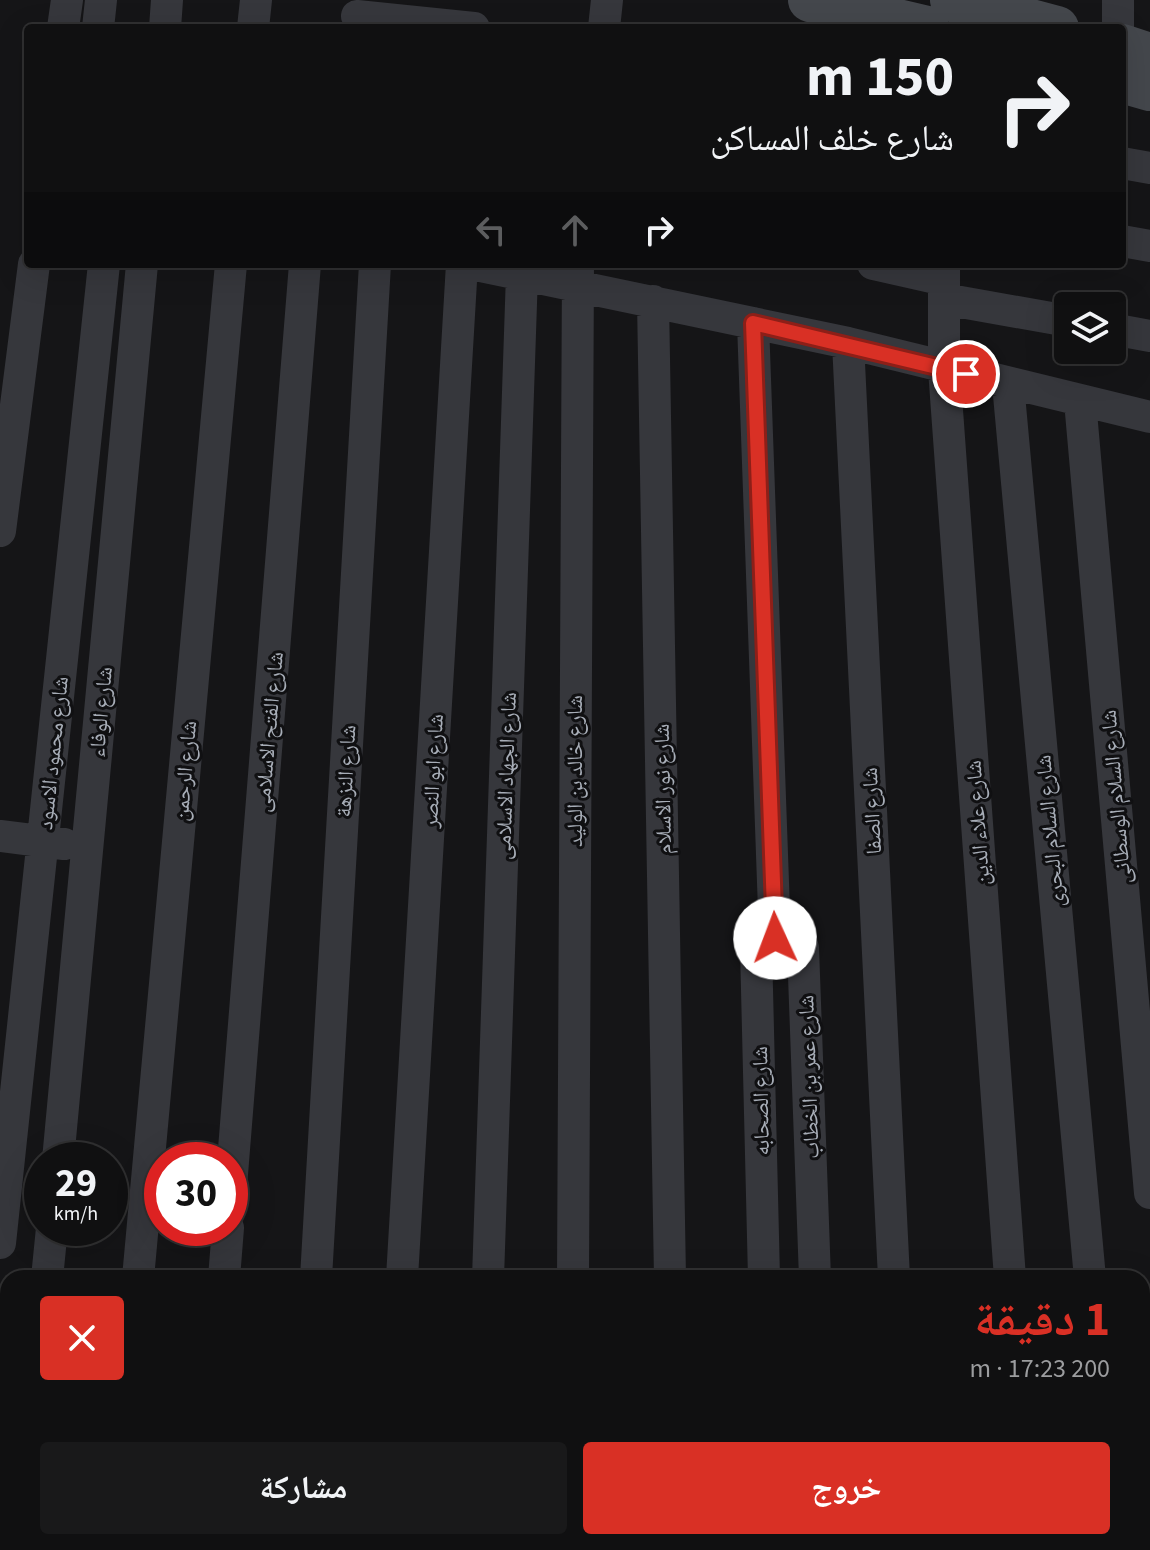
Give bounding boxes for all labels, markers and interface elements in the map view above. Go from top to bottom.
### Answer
text: 150 m [806,38,954,117]
icon: right [982,56,1086,160]
text: شارع خلف المساكن [710,113,954,164]
icon: left [469,208,513,252]
icon: ahead [553,208,597,252]
icon: right [637,208,681,252]
map controls [1054,292,1126,364]
button: layers [1054,292,1126,364]
pin [932,340,1000,408]
icon: arrive [944,352,988,396]
street label: شارع الفتح الاسلامى [246,650,292,814]
street label: شارع الوفاء [81,665,121,759]
street label: شارع محمود الاسود [29,675,77,832]
street label: شارع الجهاد الاسلامى [487,692,525,860]
street label: شارع خالد بن الوليد [559,695,591,847]
street label: شارع السلام الوسطانى [1092,709,1140,885]
street label: شارع ابو النصر [414,713,452,830]
street label: شارع الرحمن [165,719,205,823]
street label: شارع نور الاسلام [646,723,680,855]
street label: شارع النزهة [328,724,364,818]
street label: شارع السلام البحرى [1027,753,1073,908]
street label: شارع علاء الدين [958,759,998,887]
street label: شارع الصفا [854,767,890,855]
position arrow [733,896,817,980]
street label: شارع عمر بن الخطاب [790,994,828,1159]
street label: شارع الصحابه [744,1046,778,1156]
speed limit sign: 30 [144,1142,248,1246]
text: 29 [55,1155,97,1212]
text: km/h [54,1200,98,1228]
text: 1 دقيقة [974,1286,1110,1354]
button: close [40,1296,124,1380]
text: 200 m · 17:23 [969,1350,1110,1387]
button: مشاركة [40,1442,567,1534]
button: خروج [583,1442,1110,1534]

